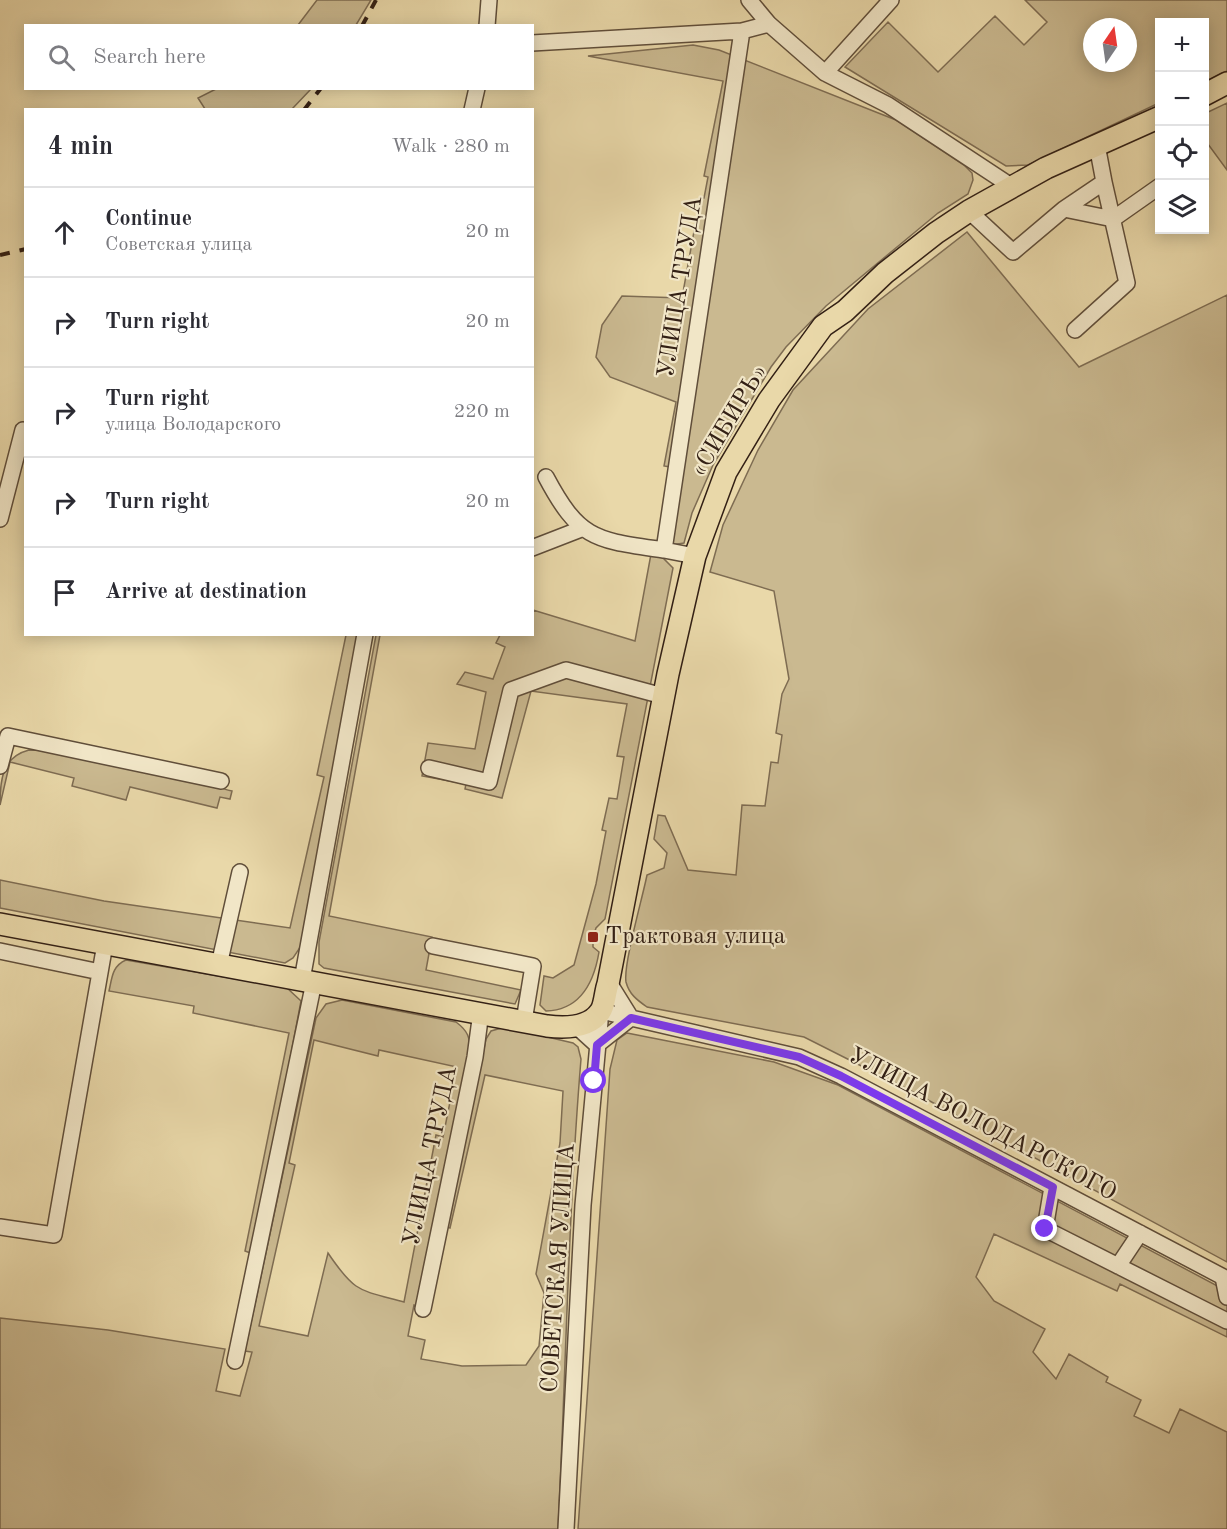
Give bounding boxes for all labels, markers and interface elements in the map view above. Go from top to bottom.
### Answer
north arrow [1083,18,1137,72]
map controls [1155,18,1209,234]
button: + [1155,18,1209,72]
search box [24,24,534,90]
icon: search [45,41,78,74]
text: Search here [93,46,206,68]
button: − [1155,72,1209,126]
button: locate [1155,126,1209,180]
text: 4 min [48,134,113,160]
text: Walk · 280 m [391,137,510,157]
button: layers [1155,180,1209,234]
street label: УЛИЦА ТРУДА [655,194,707,380]
text: Continue [105,208,192,230]
icon: ahead [48,216,81,249]
text: 20 m [465,222,510,242]
text: Советская улица [105,235,252,255]
icon: right [48,306,81,339]
text: Turn right [105,311,209,333]
text: 20 m [465,312,510,332]
street label: «СИБИРЬ» [687,361,773,481]
text: Turn right [105,388,209,410]
icon: right [48,396,81,429]
text: 220 m [454,402,510,422]
text: улица Володарского [105,415,281,435]
icon: right [48,486,81,519]
text: Turn right [105,491,209,513]
text: 20 m [465,492,510,512]
icon: arrive [48,576,81,609]
text: Arrive at destination [105,581,307,603]
place label: Трактовая улица [605,925,786,949]
marker: Трактовая улица [586,930,600,944]
street label: УЛИЦА ВОЛОДАРСКОГО [844,1044,1120,1206]
street label: УЛИЦА ТРУДА [400,1064,462,1248]
route start [580,1067,606,1093]
street label: СОВЕТСКАЯ УЛИЦА [538,1142,580,1394]
route end [1031,1215,1057,1241]

